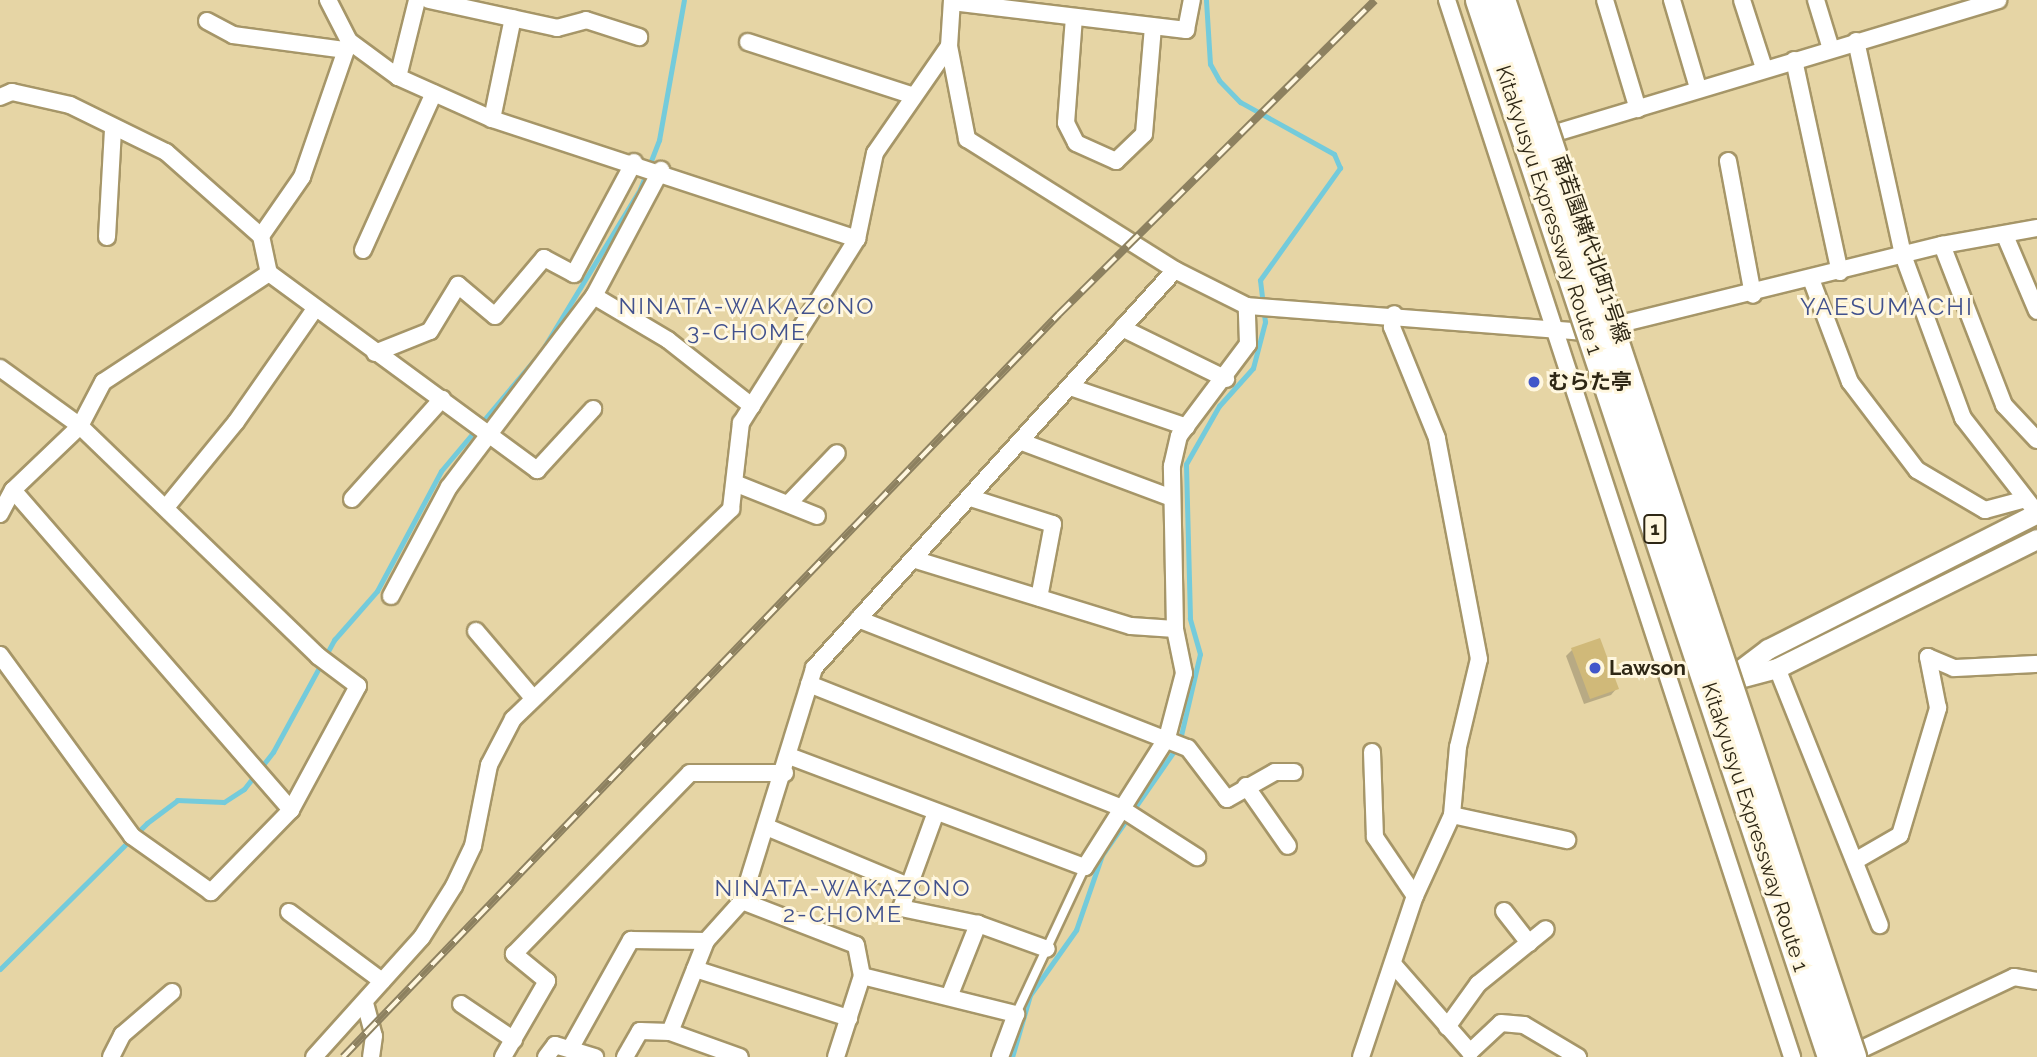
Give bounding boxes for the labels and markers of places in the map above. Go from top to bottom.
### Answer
place label: むらた亭 [1548,369,1632,395]
marker: むらた亭 [1526,374,1542,390]
place label: Lawson [1609,655,1686,681]
marker: Lawson [1587,660,1603,676]

